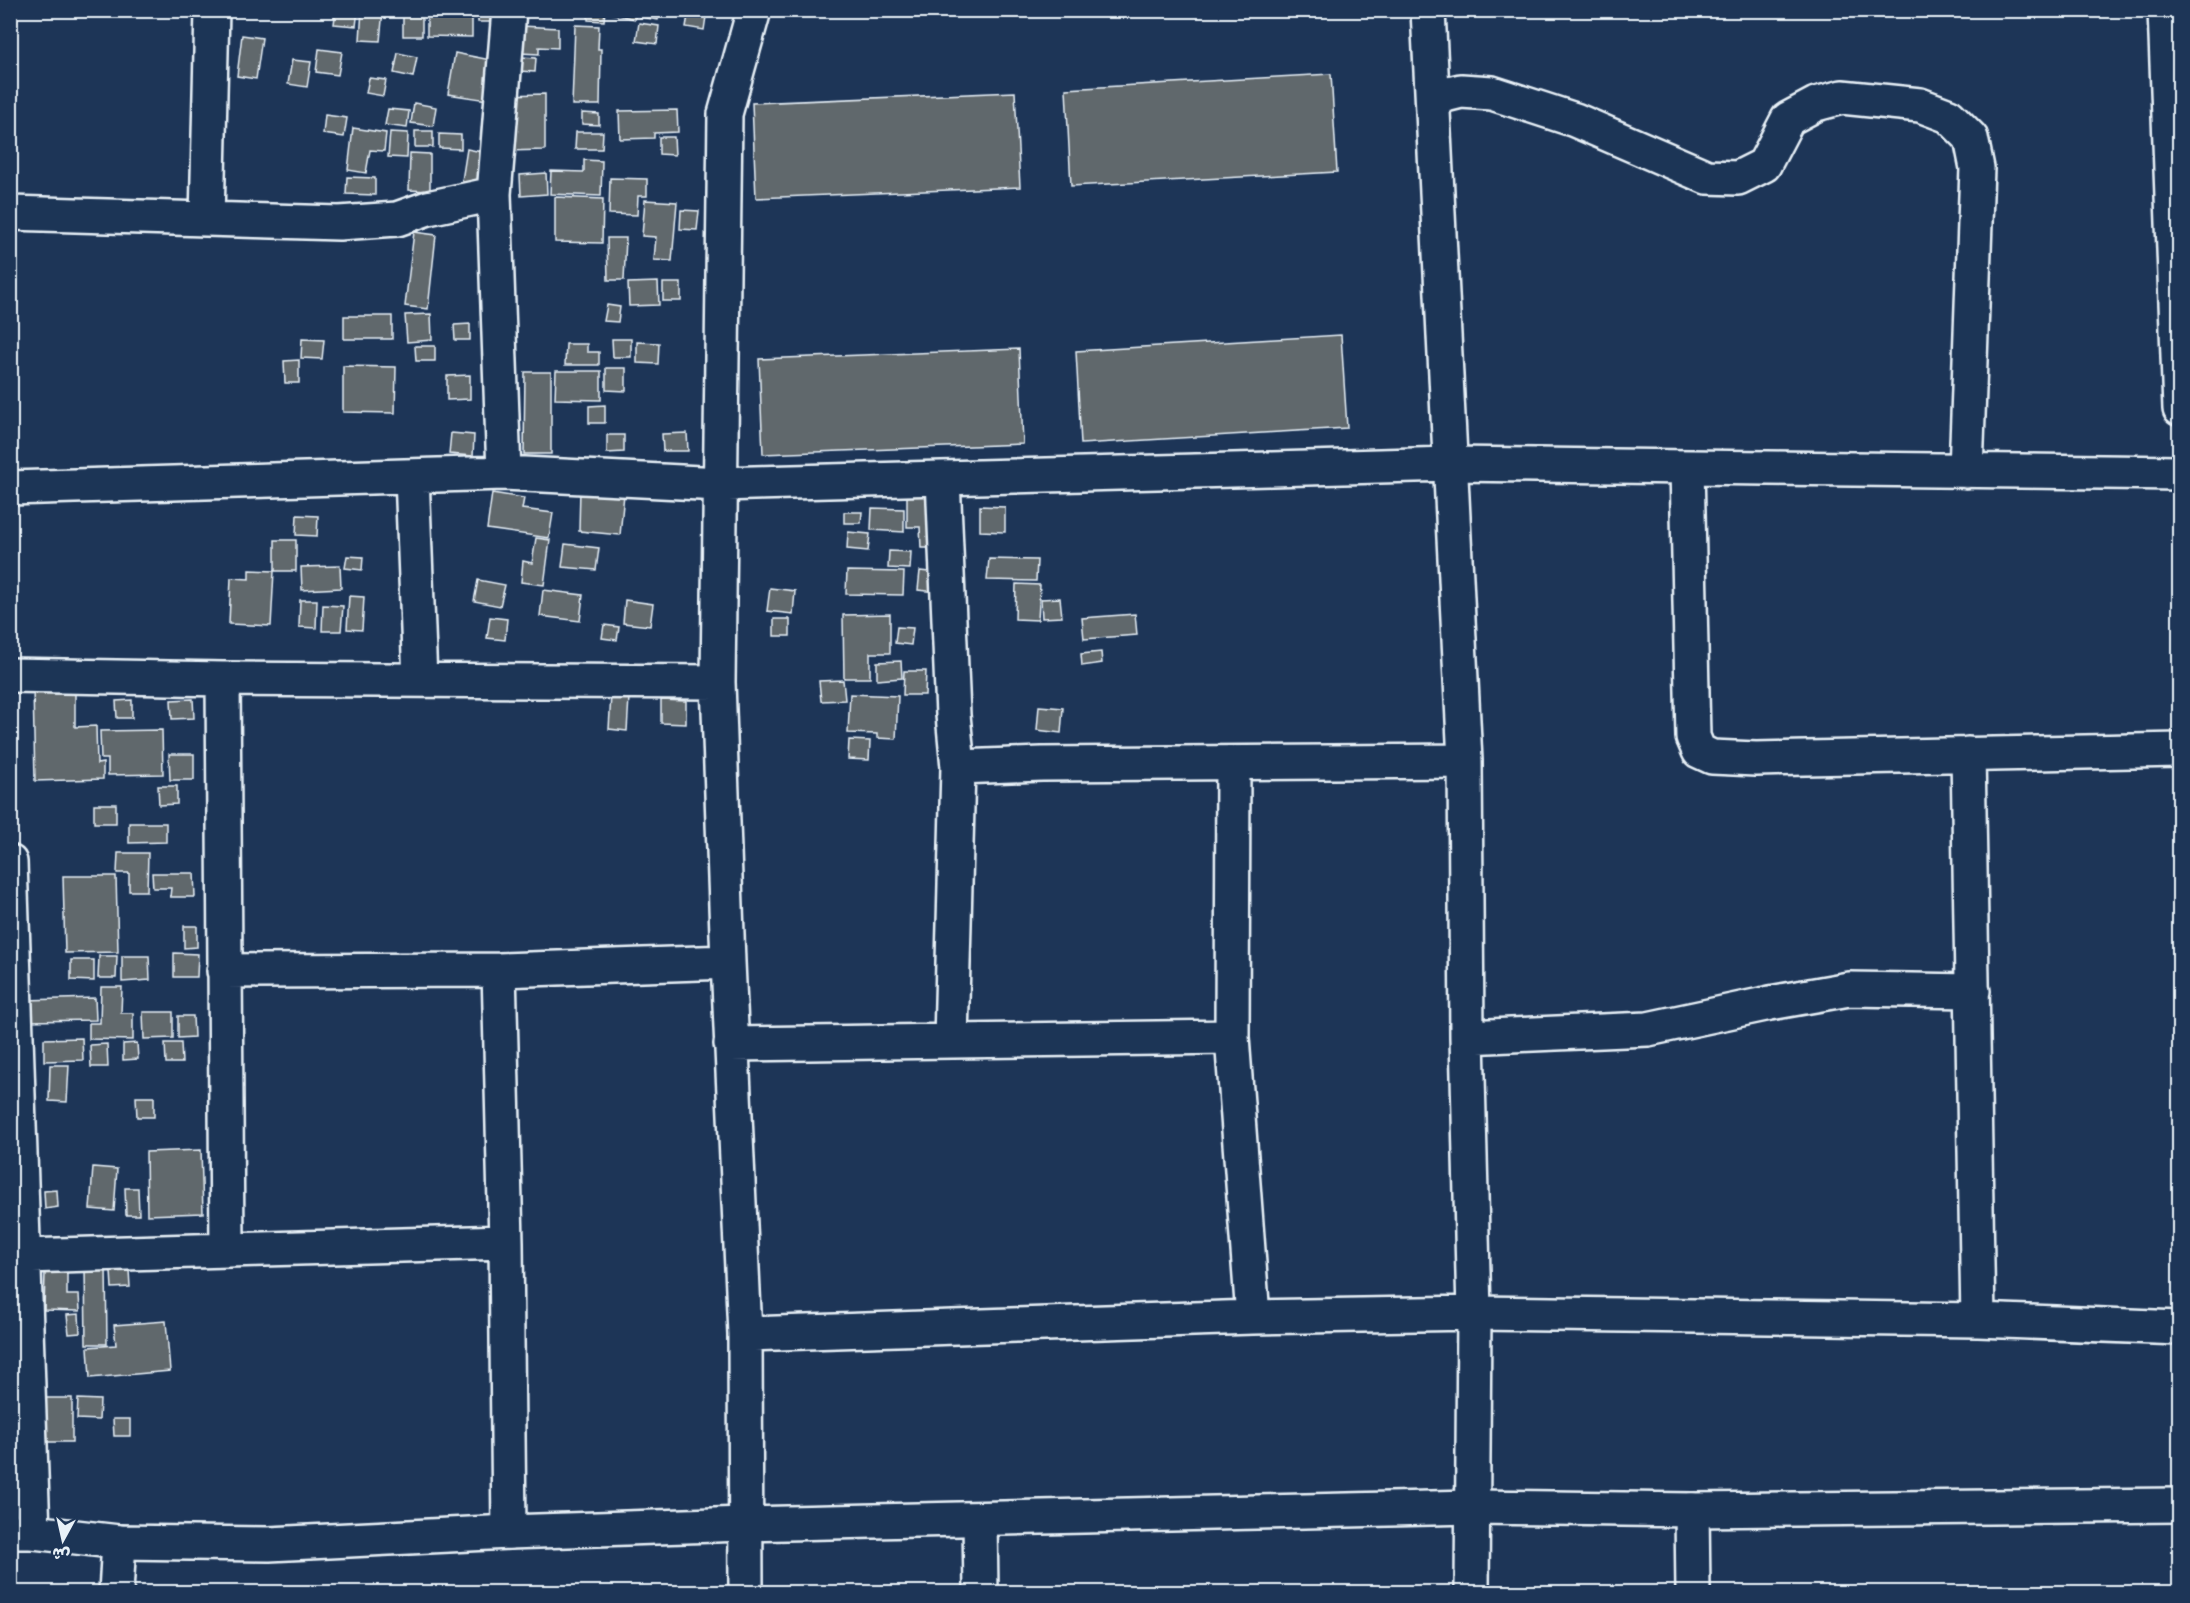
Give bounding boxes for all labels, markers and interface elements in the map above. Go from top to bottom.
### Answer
north arrow [33,1510,93,1570]
text: ش [51,1544,71,1564]

